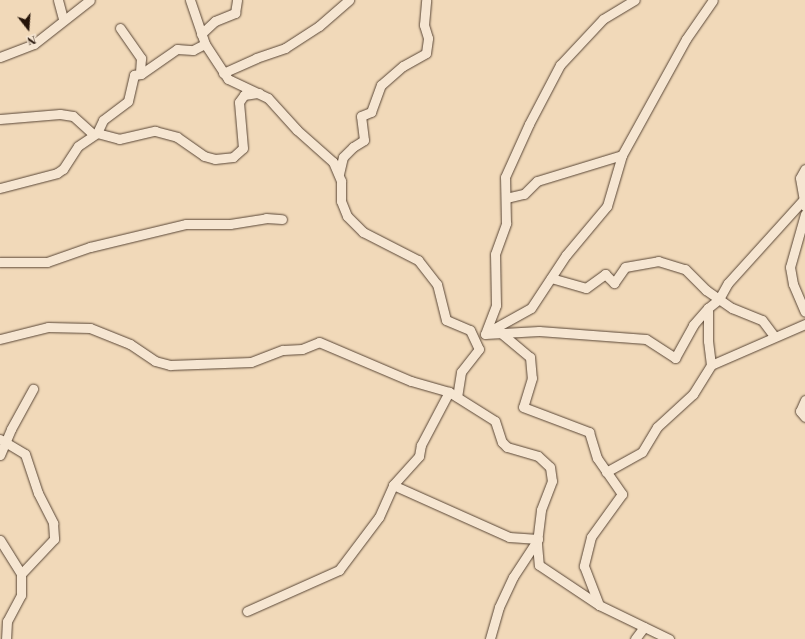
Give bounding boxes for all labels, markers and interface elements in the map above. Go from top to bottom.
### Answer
north arrow [8,8,48,48]
text: N [25,32,38,47]

